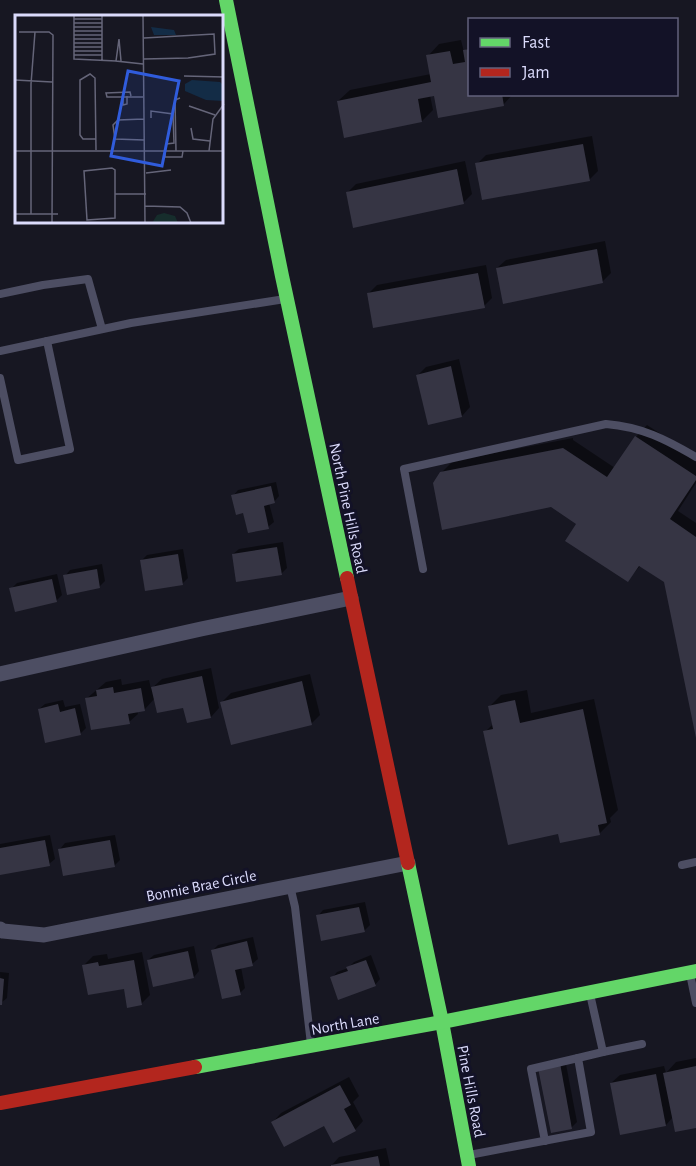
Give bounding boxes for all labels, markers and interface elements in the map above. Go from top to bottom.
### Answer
inset map [15,15,224,224]
legend [468,18,678,96]
text: Fast [522,34,550,52]
text: Jam [522,64,550,82]
street label: North Pine Hills Road [326,441,370,575]
street label: Bonnie Brae Circle [145,867,258,905]
street label: North Lane [310,1010,381,1038]
street label: Pine Hills Road [454,1044,488,1139]

